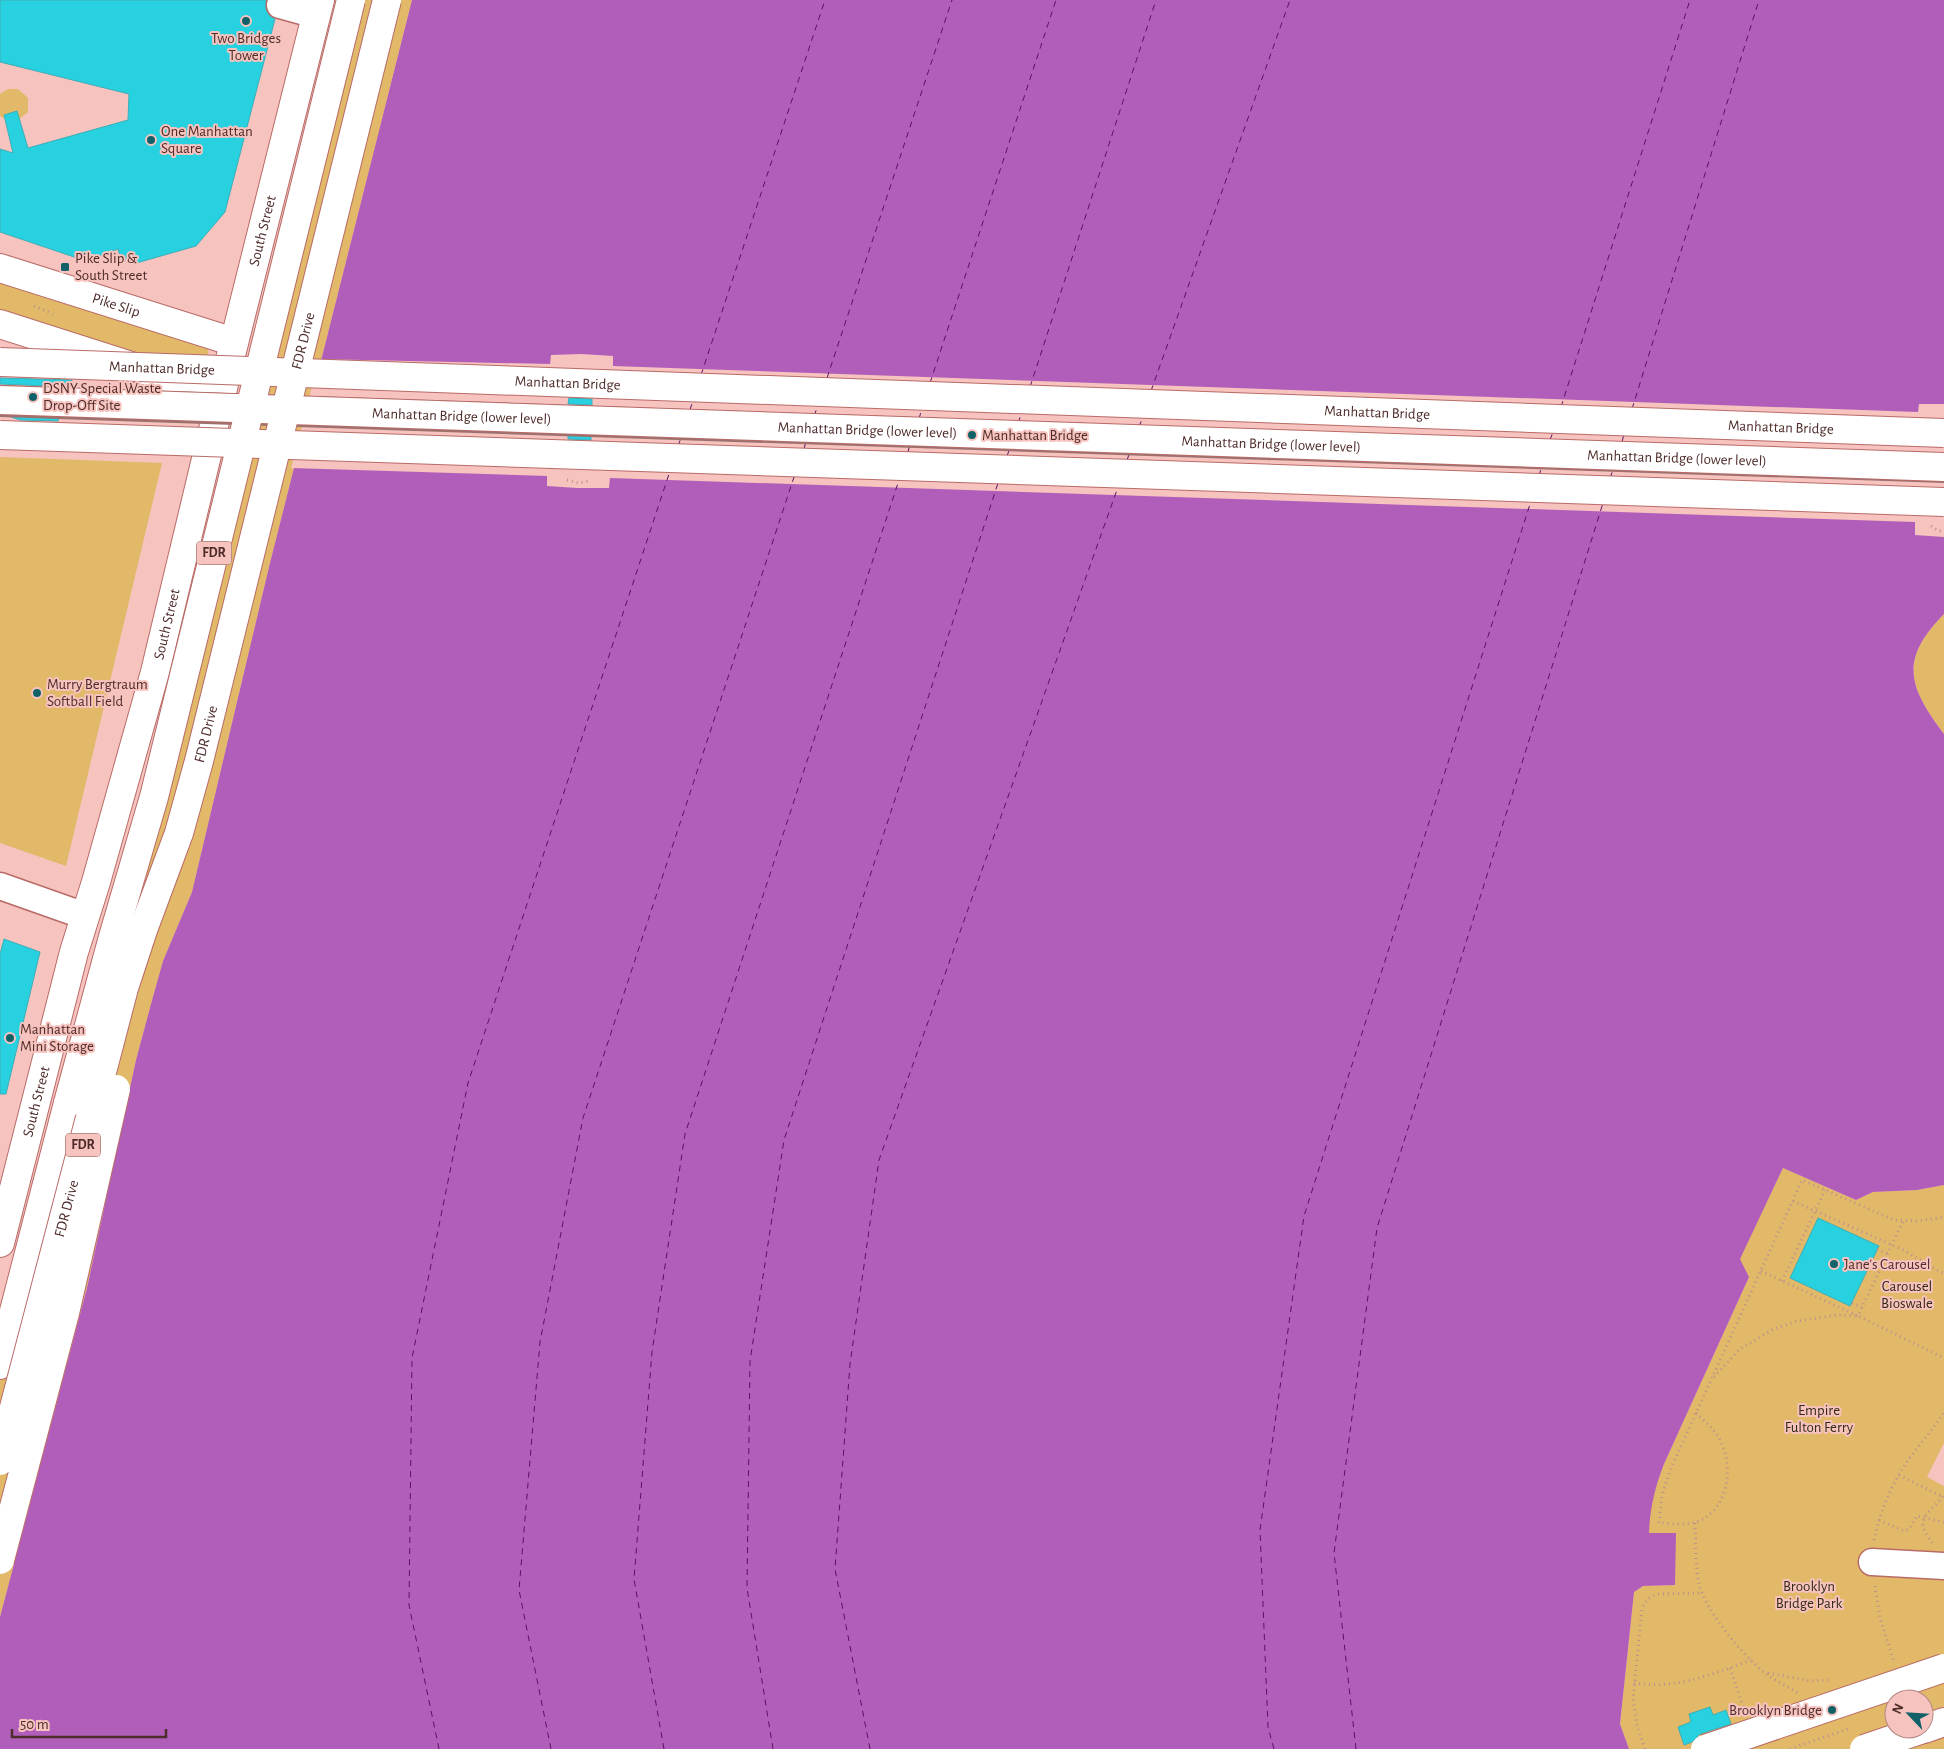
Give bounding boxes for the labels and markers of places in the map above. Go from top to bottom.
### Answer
marker: Two Bridges Tower [240,15,252,27]
place label: Two Bridges Tower [211,31,281,63]
place label: One Manhattan Square [161,124,253,156]
marker: One Manhattan Square [145,134,157,146]
place label: Pike Slip & South Street [75,251,147,283]
marker: Pike Slip & South Street [59,261,71,273]
place label: DSNY Special Waste Drop-Off Site [43,381,161,413]
marker: DSNY Special Waste Drop-Off Site [27,391,39,403]
place label: Manhattan Bridge [982,428,1088,443]
marker: Manhattan Bridge [966,429,978,441]
place label: Murry Bergtraum Softball Field [47,677,148,709]
marker: Murry Bergtraum Softball Field [31,687,43,699]
place label: Manhattan Mini Storage [20,1022,94,1054]
marker: Manhattan Mini Storage [4,1032,16,1044]
place label: Jane's Carousel [1844,1257,1931,1272]
marker: Jane's Carousel [1828,1258,1840,1270]
place label: Brooklyn Bridge [1729,1703,1822,1718]
marker: Brooklyn Bridge [1826,1704,1838,1716]

